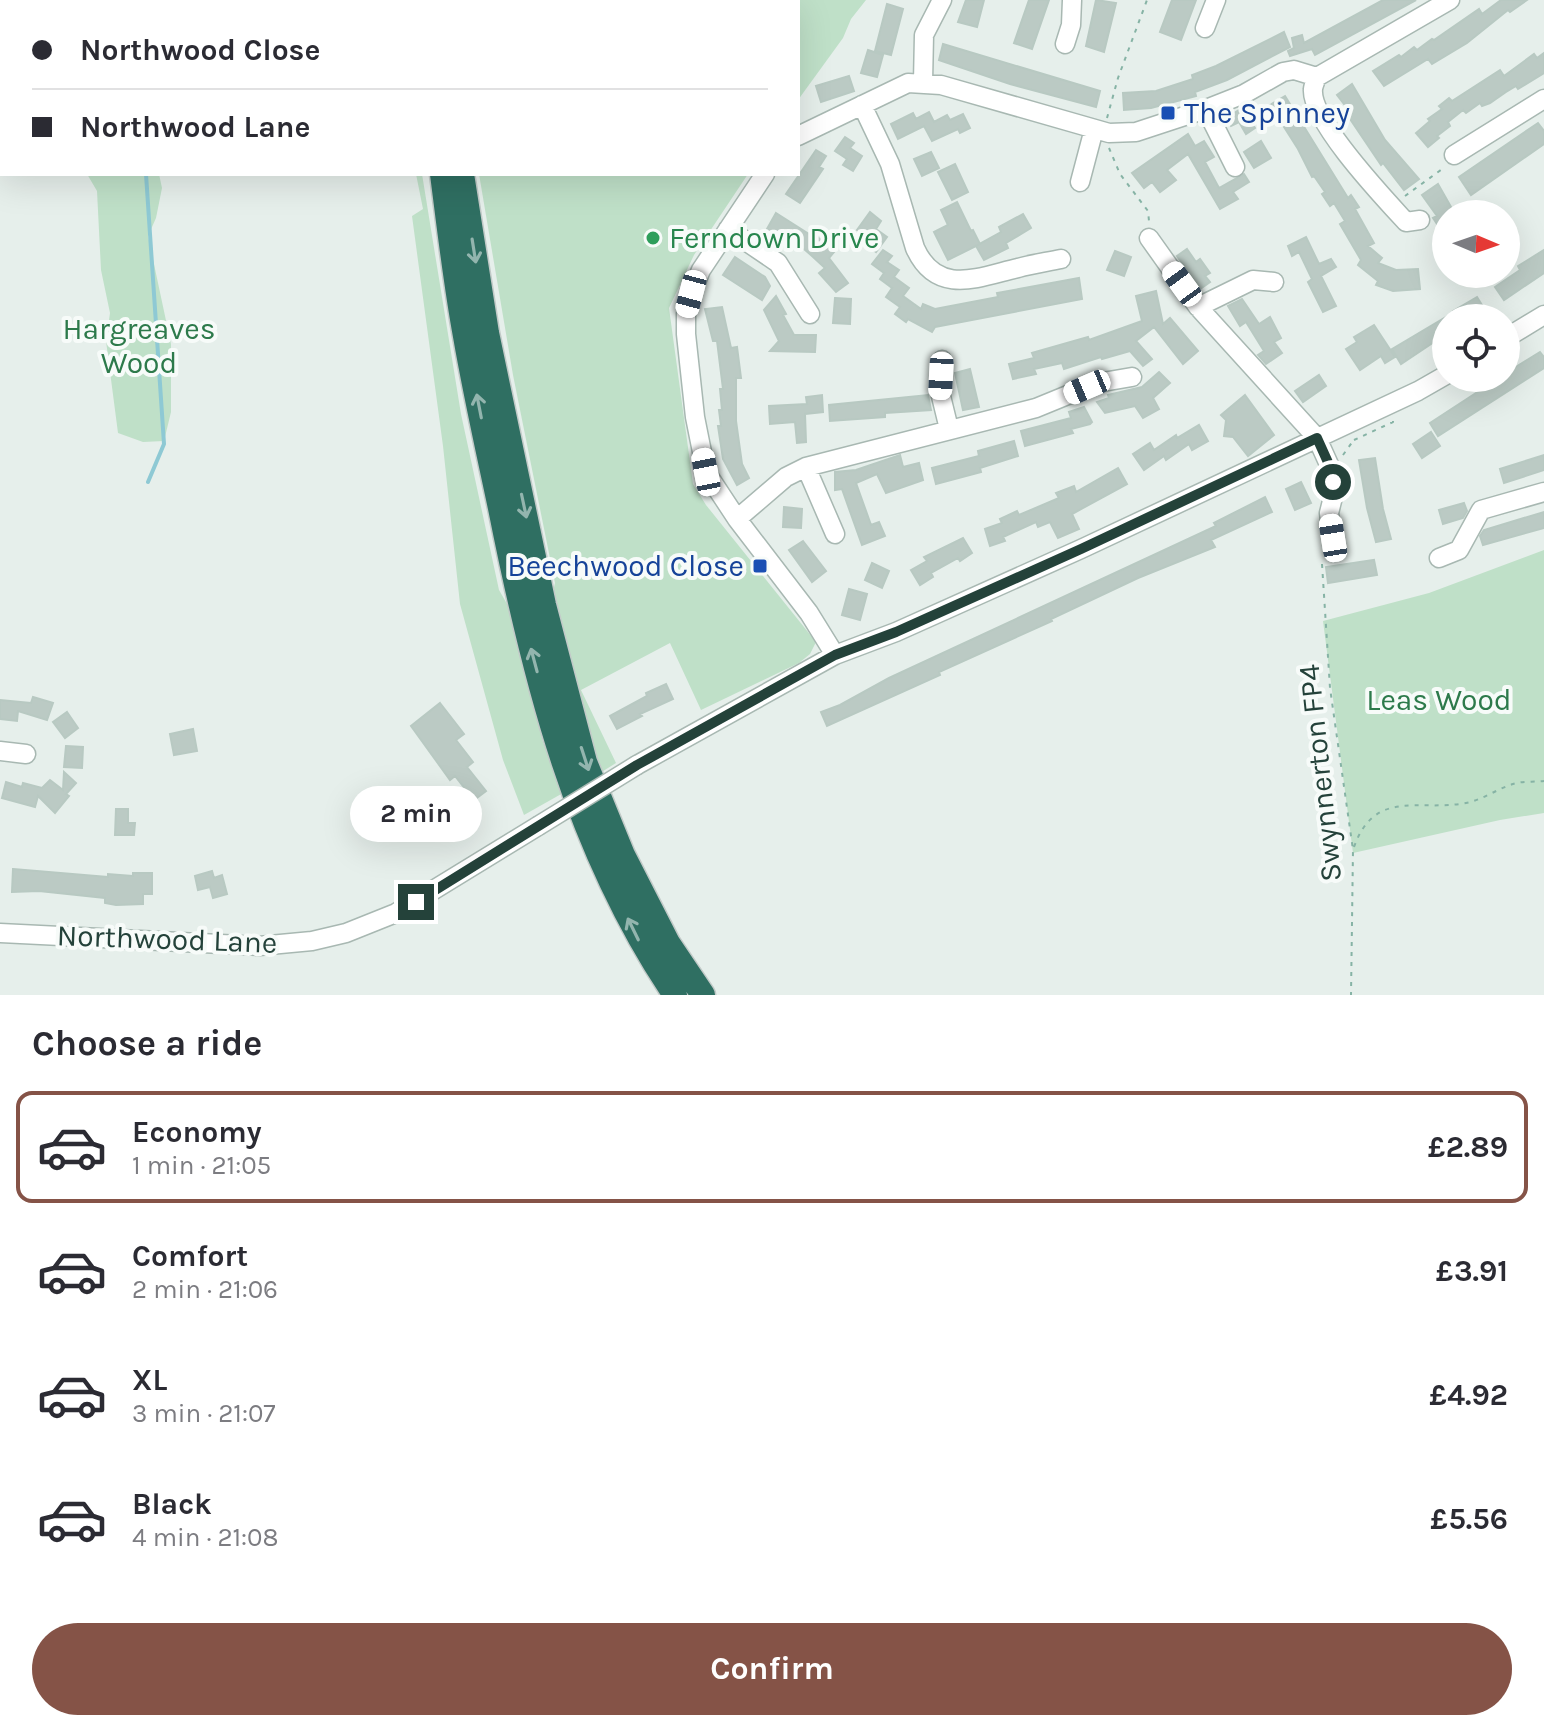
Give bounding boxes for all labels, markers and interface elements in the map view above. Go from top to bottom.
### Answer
text: Northwood Close [80,32,320,68]
place label: The Spinney [1184,95,1350,131]
marker: The Spinney [1159,104,1177,122]
text: Northwood Lane [80,109,310,145]
north arrow [1432,200,1520,288]
map controls [1432,200,1520,392]
place label: Ferndown Drive [669,220,879,256]
marker: Ferndown Drive [644,229,662,247]
one-way arrow [468,238,483,263]
car [1158,258,1206,310]
car [673,268,709,320]
button: locate [1432,304,1520,392]
park label: Hargreaves Wood [63,311,215,381]
car [928,351,954,401]
car [1060,367,1114,407]
one-way arrow [471,393,486,419]
car [690,446,722,498]
route start [1315,464,1351,500]
one-way arrow [517,493,532,519]
car [1317,512,1349,564]
place label: Beechwood Close [507,548,744,584]
marker: Beechwood Close [751,557,769,575]
one-way arrow [525,647,540,673]
street label: Swynnerton FP4 [1291,662,1349,883]
park label: Leas Wood [1366,682,1512,718]
one-way arrow [579,746,594,771]
callout: 2 min [350,786,482,842]
text: 2 min [380,798,452,829]
route end [398,884,434,920]
street label: Northwood Lane [56,917,278,961]
one-way arrow [625,917,640,941]
text: Choose a ride [32,1022,262,1064]
icon: car [36,1111,108,1183]
text: Economy [132,1114,262,1150]
text: £2.89 [1428,1129,1508,1165]
text: 1 min · 21:05 [132,1150,271,1181]
icon: car [36,1235,108,1307]
text: Comfort [132,1238,248,1274]
text: £3.91 [1436,1253,1508,1289]
text: 2 min · 21:06 [132,1274,278,1305]
icon: car [36,1359,108,1431]
text: XL [132,1362,167,1398]
text: £4.92 [1429,1377,1508,1413]
text: 3 min · 21:07 [132,1398,276,1429]
icon: car [36,1483,108,1555]
text: Black [132,1486,212,1522]
text: £5.56 [1430,1501,1508,1537]
text: 4 min · 21:08 [132,1522,279,1553]
button: Confirm [32,1623,1512,1715]

